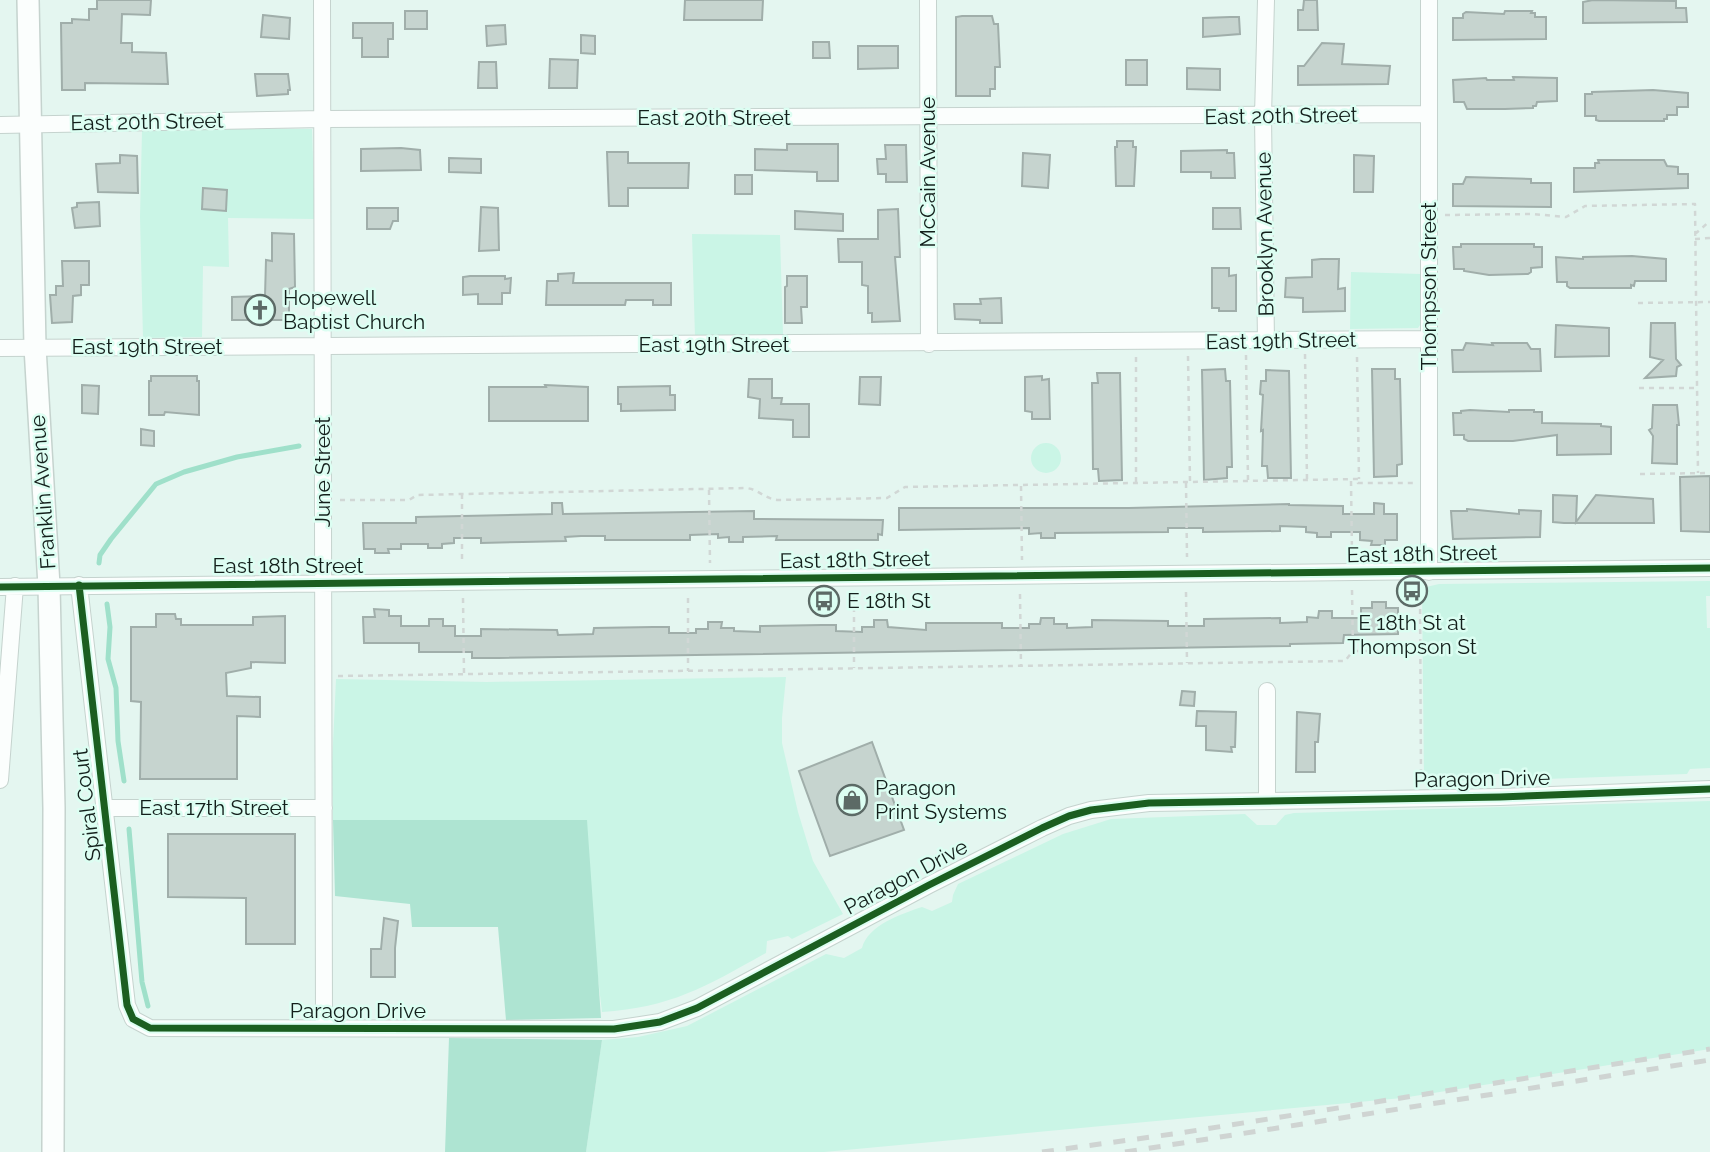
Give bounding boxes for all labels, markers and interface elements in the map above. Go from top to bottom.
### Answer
street label: McCain Avenue [915,97,940,247]
street label: East 20th Street [1204,102,1358,129]
street label: East 20th Street [637,105,791,130]
street label: East 20th Street [70,108,224,135]
street label: Brooklyn Avenue [1251,152,1278,316]
street label: Thompson Street [1416,202,1441,370]
place label: Hopewell Baptist Church [283,285,425,334]
church icon: Hopewell Baptist Church [243,293,277,327]
street label: East 19th Street [1205,327,1357,354]
street label: East 19th Street [639,332,789,357]
street label: East 19th Street [72,334,222,359]
street label: Franklin Avenue [25,414,60,570]
street label: June Street [310,417,335,527]
street label: East 18th Street [1346,540,1498,567]
street label: East 18th Street [779,546,931,573]
street label: East 18th Street [213,553,364,578]
bus stop icon: E 18th St at Thompson St [1395,574,1429,608]
bus stop icon: E 18th St [807,584,841,618]
place label: E 18th St [847,588,931,613]
place label: E 18th St at Thompson St [1347,610,1477,659]
street label: Spiral Court [67,747,106,863]
street label: Paragon Drive [1414,765,1550,792]
place label: Paragon Print Systems [875,775,1007,824]
shop icon: Paragon Print Systems [835,783,869,817]
street label: East 17th Street [139,795,289,820]
street label: Paragon Drive [840,834,972,920]
street label: Paragon Drive [290,998,426,1023]

